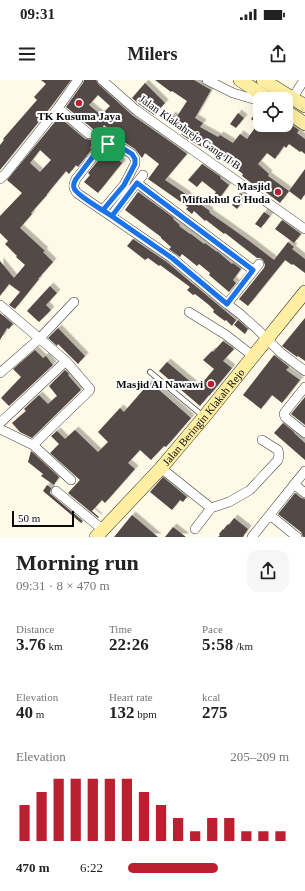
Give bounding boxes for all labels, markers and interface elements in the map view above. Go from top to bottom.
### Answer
text: 09:31 [20,6,55,22]
icon: menu [16,43,38,65]
icon: share [267,43,289,65]
text: Milers [128,44,177,64]
street label: Jalan Klakahrejo Gang II B [137,92,243,172]
map controls [253,92,293,132]
button: locate [253,92,293,132]
marker: TK Kusuma Jaya [74,98,84,108]
place label: TK Kusuma Jaya [37,110,121,122]
pin [91,127,125,161]
icon: arrive [97,133,119,155]
place label: Masjid Miftakhul G Huda [182,180,270,205]
marker: Masjid Miftakhul G Huda [273,187,283,197]
street label: Jalan Beringin Klakah Rejo [160,366,247,468]
place label: Masjid Al Nawawi [116,378,203,390]
marker: Masjid Al Nawawi [206,379,216,389]
scale bar [12,509,74,528]
text: 50 m [18,512,40,524]
text: Morning run [16,550,139,575]
button: share [247,550,289,592]
text: 09:31 · 8 × 470 m [16,578,110,593]
text: Distance [16,623,54,635]
text: Time [109,623,132,635]
text: Pace [202,623,223,635]
text: 3.76 [16,635,46,654]
text: 22:26 [109,635,149,654]
text: 5:58 [202,635,233,654]
text: km [46,640,63,652]
text: /km [233,640,253,652]
text: Elevation [16,691,58,703]
text: Heart rate [109,691,153,703]
text: kcal [202,691,220,703]
text: 40 [16,703,33,722]
text: 132 [109,703,135,722]
text: 275 [202,703,228,722]
text: m [33,708,44,720]
text: bpm [135,708,157,720]
text: Elevation [16,749,66,764]
text: 205–209 m [230,749,289,764]
text: 470 m [16,860,50,875]
text: 6:22 [80,860,103,875]

